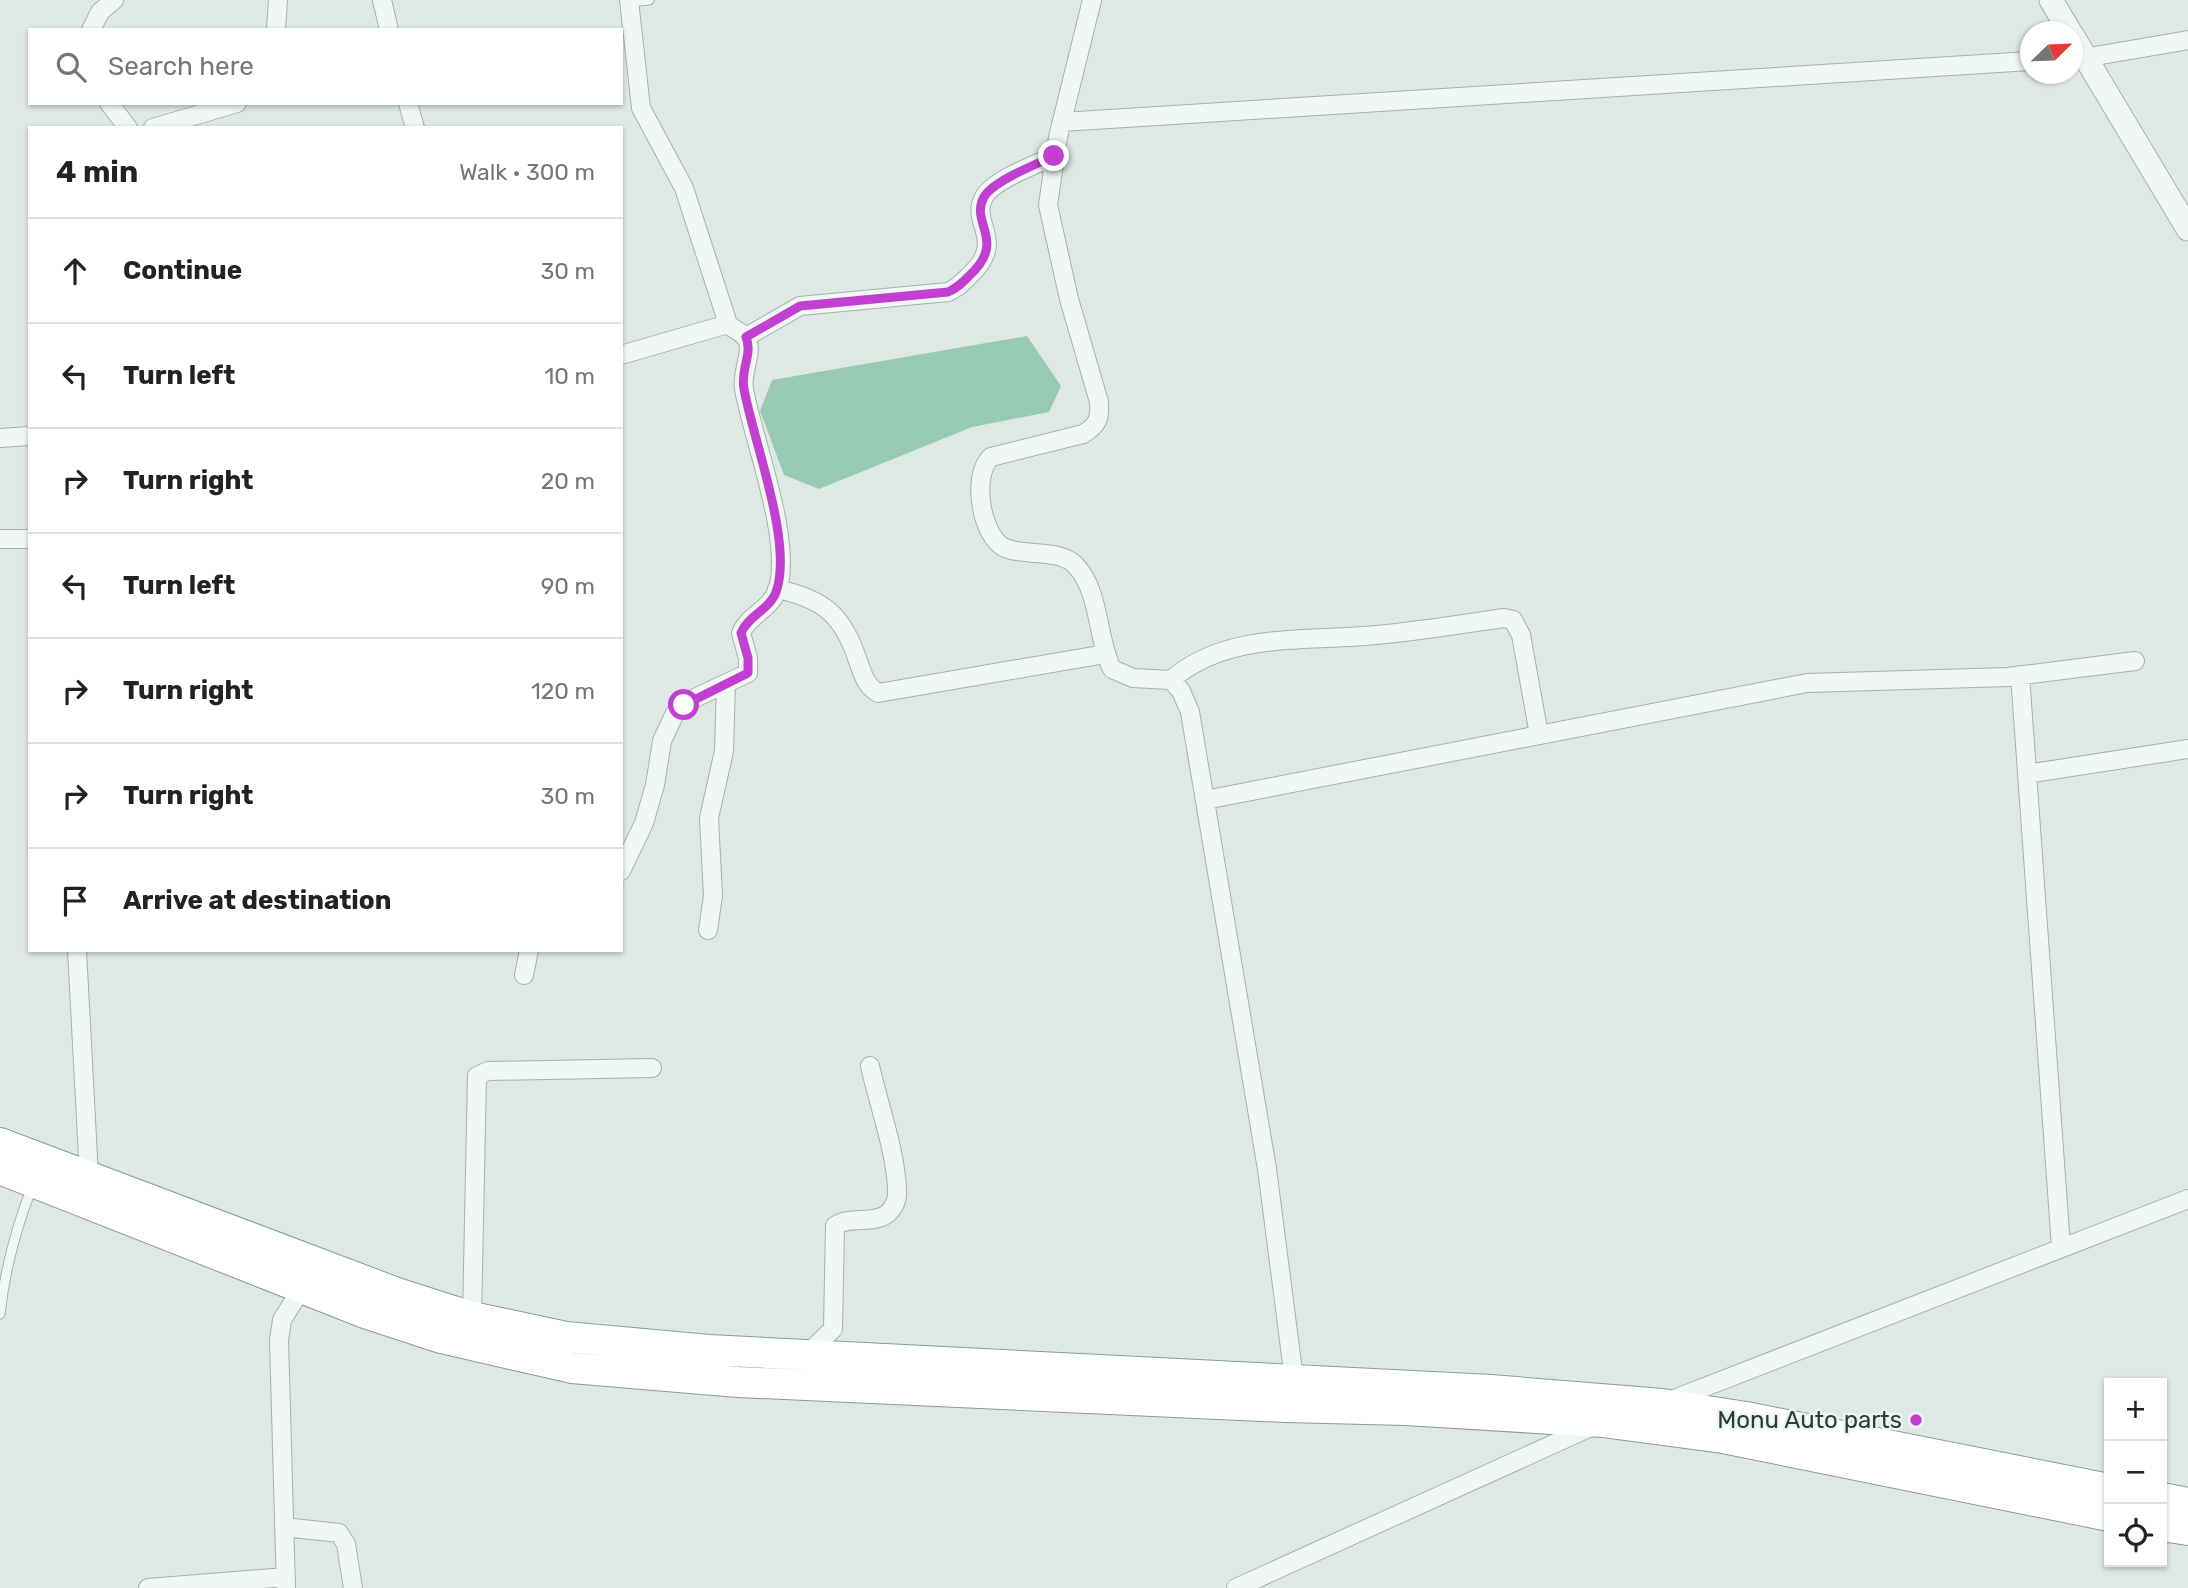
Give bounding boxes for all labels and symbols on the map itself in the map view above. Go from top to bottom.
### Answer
north arrow [2020,21,2083,84]
route end [1038,140,1069,171]
route start [668,689,699,720]
place label: Monu Auto parts [1717,1406,1902,1434]
marker: Monu Auto parts [1908,1412,1924,1428]

